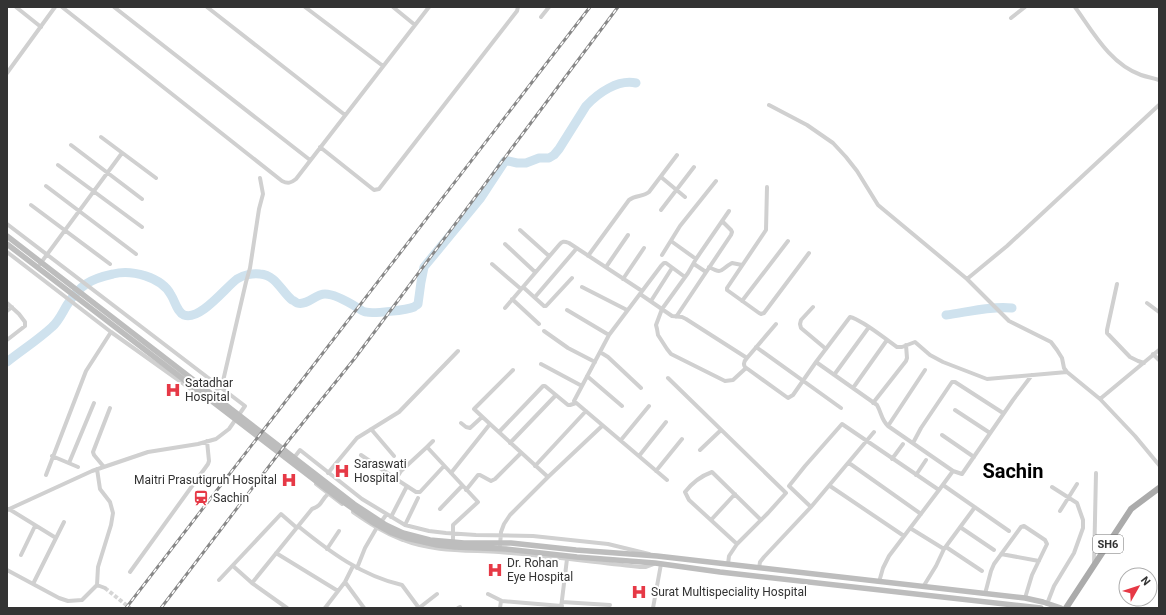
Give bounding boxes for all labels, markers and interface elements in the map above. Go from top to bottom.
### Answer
place label: Satadhar Hospital [185,376,233,404]
hospital icon: Satadhar Hospital [164,381,182,399]
place label: Saraswati Hospital [354,457,407,485]
district label: Sachin [982,459,1044,483]
hospital icon: Saraswati Hospital [333,462,351,480]
hospital icon: Maitri Prasutigruh Hospital [280,471,298,489]
place label: Maitri Prasutigruh Hospital [134,473,277,487]
station icon: Sachin [192,489,210,507]
place label: Sachin [213,491,249,505]
road number: SH6 [1093,535,1123,553]
place label: Dr. Rohan Eye Hospital [507,556,573,584]
hospital icon: Dr. Rohan Eye Hospital [486,561,504,579]
north arrow [1118,567,1158,607]
text: N [1138,574,1153,588]
hospital icon: Surat Multispeciality Hospital [630,583,648,601]
place label: Surat Multispeciality Hospital [651,585,807,599]

